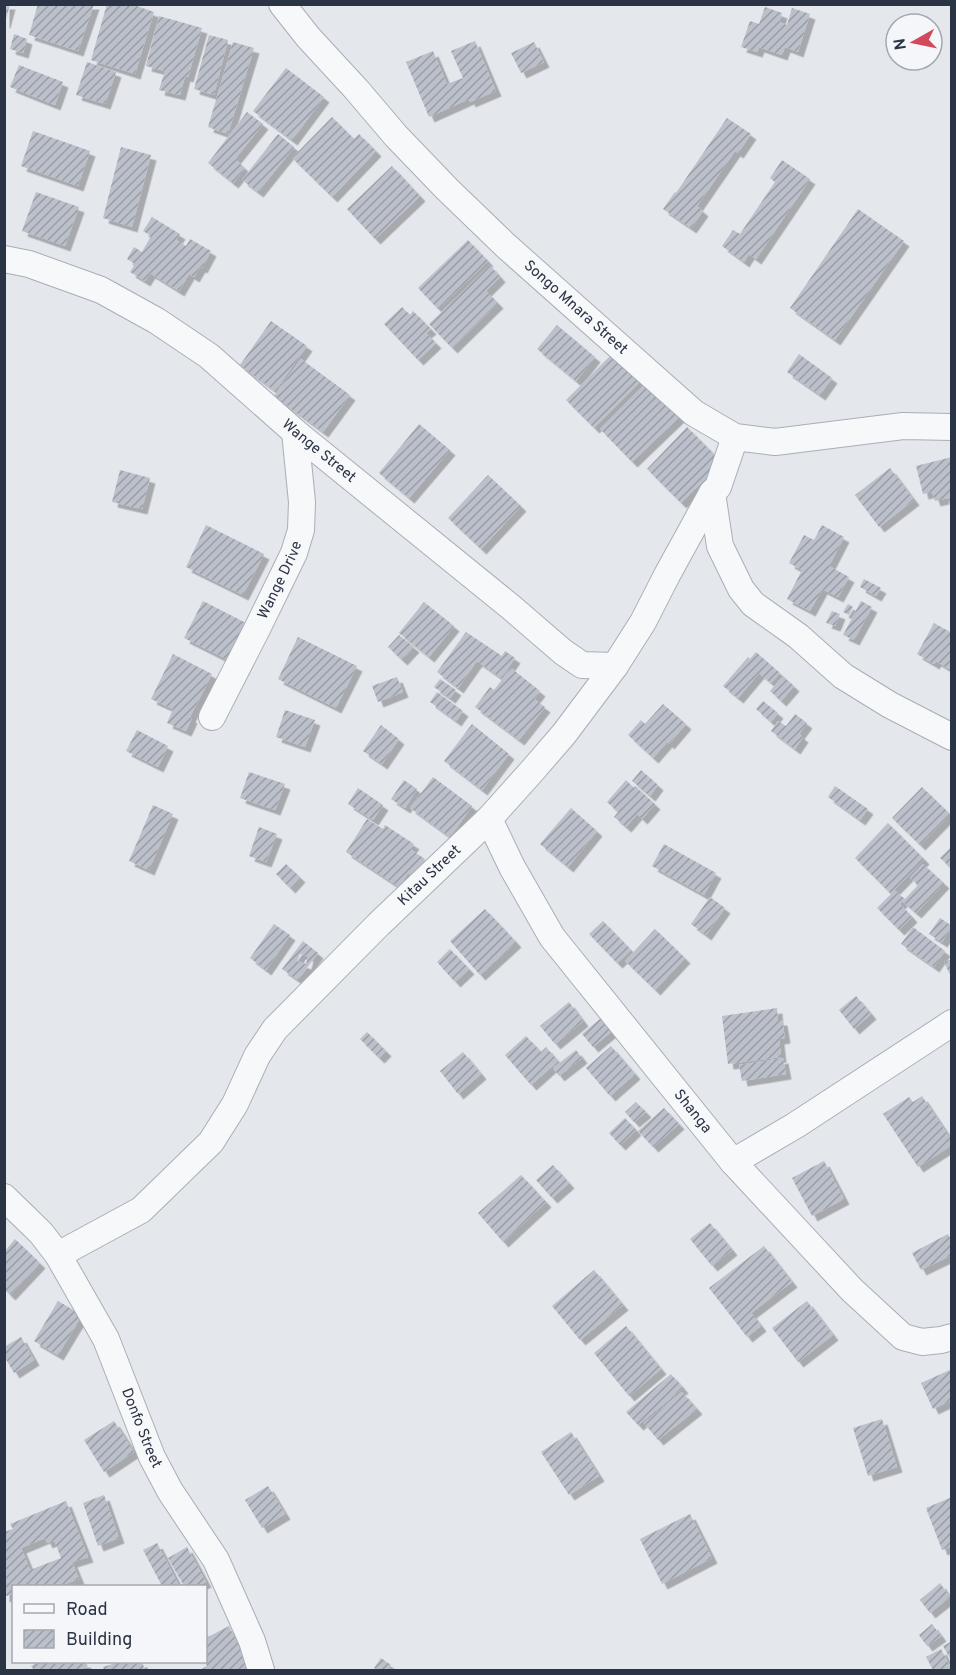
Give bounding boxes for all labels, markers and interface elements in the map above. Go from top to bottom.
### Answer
north arrow [884,12,944,72]
text: N [890,37,912,51]
street label: Songo Mnara Street [520,256,631,359]
street label: Wange Street [278,415,360,487]
street label: Wange Drive [254,539,307,622]
street label: Kitau Street [394,841,465,910]
street label: Shanga [669,1086,716,1137]
street label: Donfo Street [117,1385,166,1472]
legend [12,1585,207,1663]
text: Road [66,1599,108,1622]
text: Building [66,1629,132,1652]

